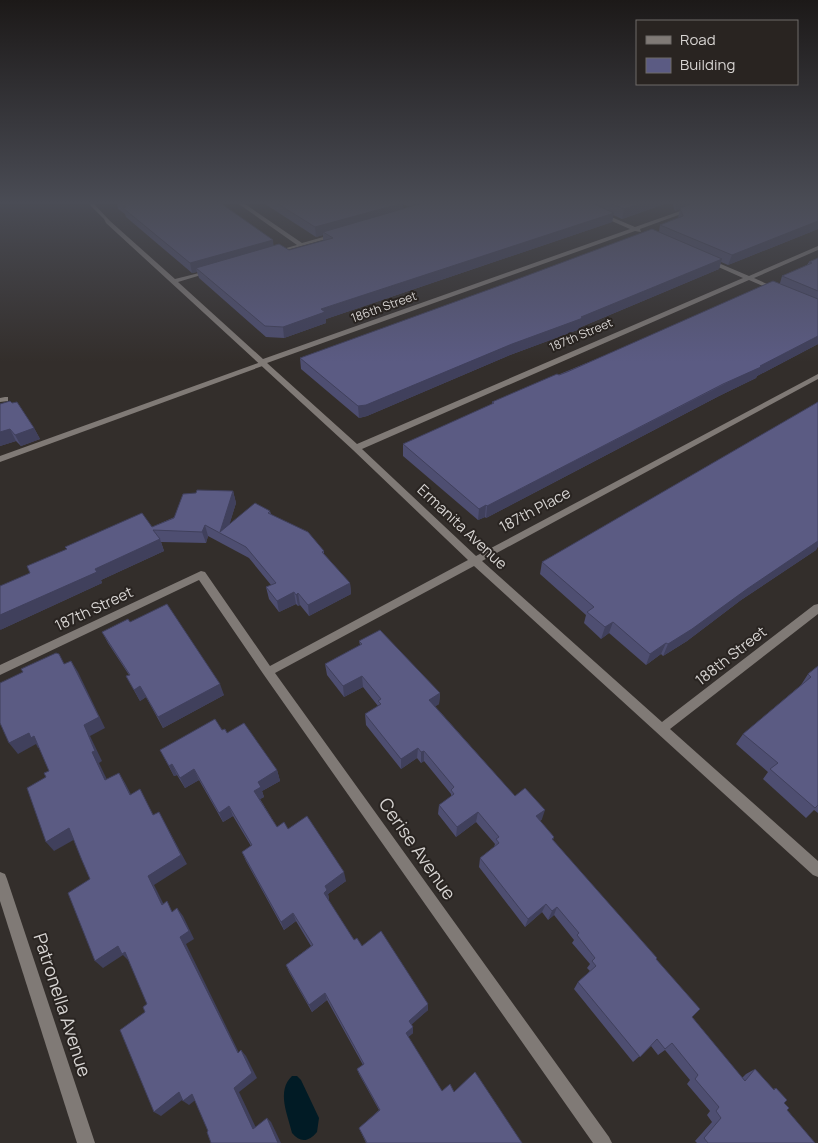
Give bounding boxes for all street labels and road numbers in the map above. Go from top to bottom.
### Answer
street label: 186th Street [349,287,419,326]
street label: 187th Street [547,314,615,356]
street label: Ermanita Avenue [413,479,512,574]
street label: 187th Place [496,482,574,537]
street label: 187th Street [51,581,136,636]
street label: 188th Street [691,621,771,690]
street label: Cerise Avenue [374,793,462,904]
street label: Patronella Avenue [28,930,97,1079]

